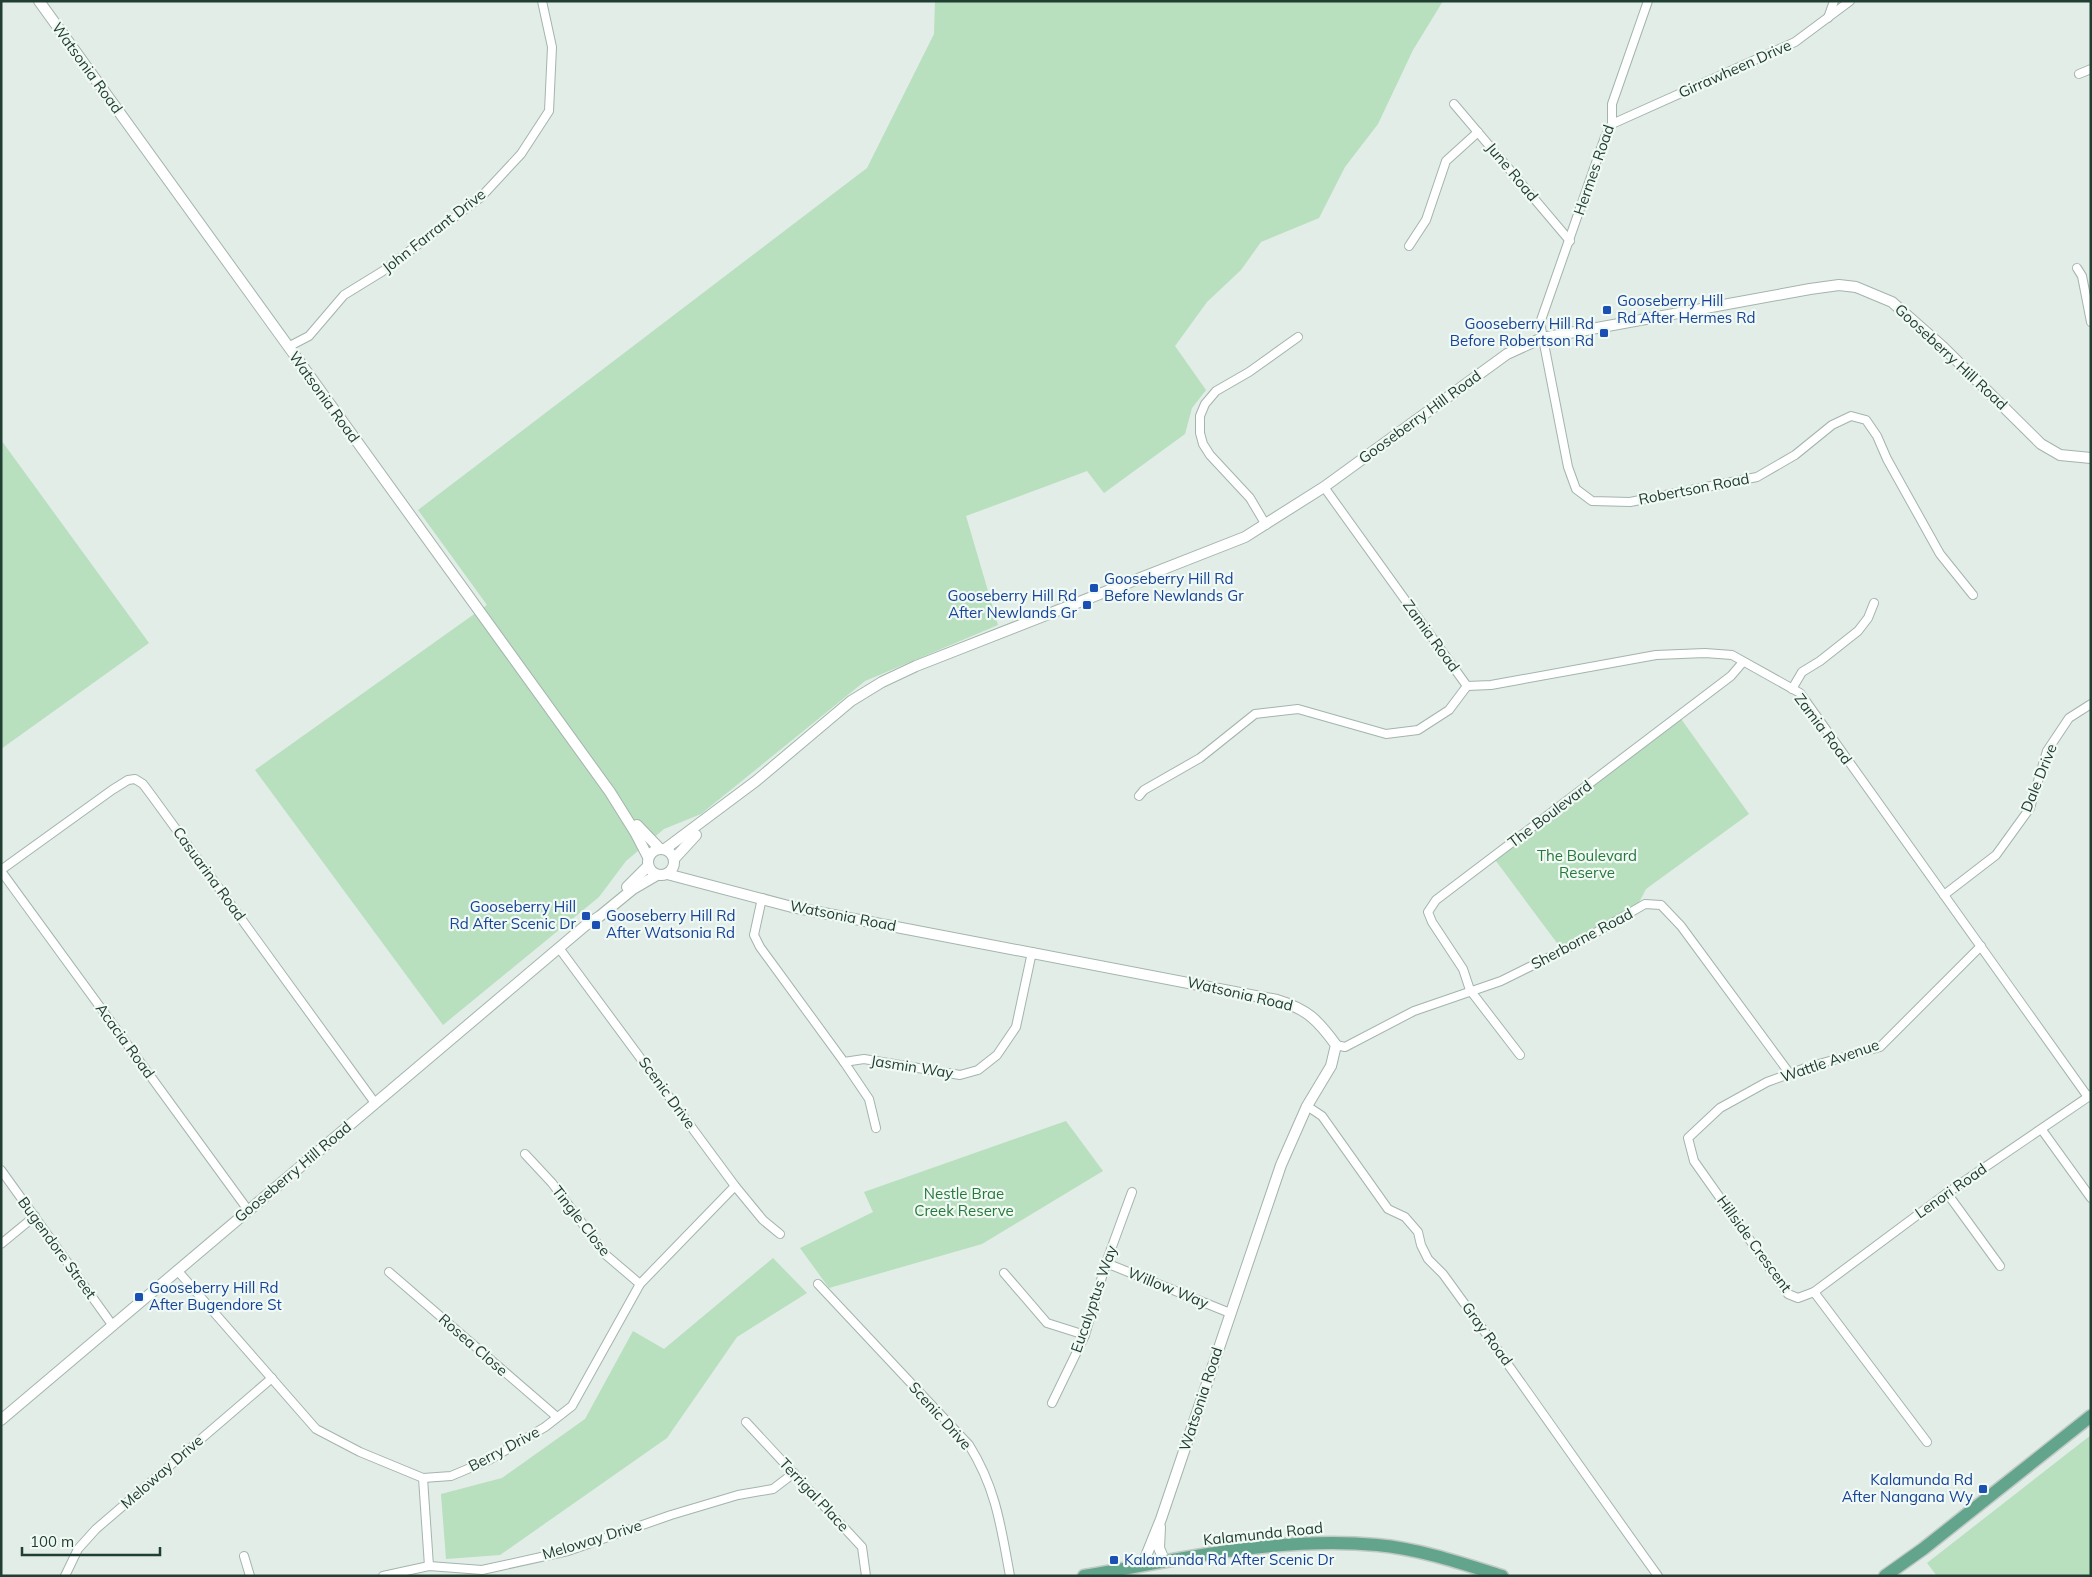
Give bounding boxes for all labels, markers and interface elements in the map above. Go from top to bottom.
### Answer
street label: Watsonia Road [48,18,127,117]
street label: Girrawheen Drive [1675,35,1794,102]
street label: Hermes Road [1569,122,1618,218]
street label: June Road [1482,138,1543,205]
street label: John Farrant Drive [378,184,489,277]
place label: Gooseberry Hill Rd After Hermes Rd [1617,291,1755,327]
street label: Gooseberry Hill Road [1891,300,2012,414]
marker: Gooseberry Hill Rd After Hermes Rd [1601,304,1613,316]
place label: Gooseberry Hill Rd Before Robertson Rd [1450,314,1594,350]
marker: Gooseberry Hill Rd Before Robertson Rd [1598,327,1610,339]
street label: Watsonia Road [285,347,364,446]
street label: Gooseberry Hill Road [1355,366,1485,467]
street label: Robertson Road [1637,468,1751,509]
place label: Gooseberry Hill Rd Before Newlands Gr [1104,569,1244,605]
marker: Gooseberry Hill Rd Before Newlands Gr [1088,582,1100,594]
place label: Gooseberry Hill Rd After Newlands Gr [948,586,1078,622]
street label: Zamia Road [1399,596,1464,675]
marker: Gooseberry Hill Rd After Newlands Gr [1081,599,1093,611]
street label: Zamia Road [1790,689,1856,768]
street label: Dale Drive [2016,741,2061,815]
street label: The Boulevard [1504,776,1595,851]
street label: Casuarina Road [169,823,250,924]
park label: The Boulevard Reserve [1537,846,1637,882]
street label: Watsonia Road [788,896,898,935]
place label: Gooseberry Hill Rd After Scenic Dr [449,897,577,933]
street label: Sherborne Road [1528,904,1636,973]
place label: Gooseberry Hill Rd After Watsonia Rd [606,906,735,942]
marker: Gooseberry Hill Rd After Scenic Dr [580,910,592,922]
marker: Gooseberry Hill Rd After Watsonia Rd [590,919,602,931]
street label: Watsonia Road [1185,972,1295,1015]
street label: Acacia Road [92,1000,159,1082]
street label: Wattle Avenue [1778,1035,1882,1086]
street label: Jasmin Way [869,1051,955,1082]
street label: Scenic Drive [635,1053,700,1133]
street label: Gooseberry Hill Road [230,1117,355,1226]
street label: Lenori Road [1911,1159,1990,1222]
street label: Tingle Close [548,1182,615,1260]
park label: Nestle Brae Creek Reserve [914,1184,1014,1220]
street label: Hillside Crescent [1713,1192,1796,1296]
street label: Bugendore Street [14,1193,101,1302]
street label: Eucalyptus Way [1066,1243,1121,1355]
street label: Willow Way [1125,1263,1211,1312]
place label: Gooseberry Hill Rd After Bugendore St [149,1278,282,1314]
marker: Gooseberry Hill Rd After Bugendore St [133,1291,145,1303]
street label: Gray Road [1458,1298,1517,1369]
street label: Rosea Close [435,1309,512,1380]
street label: Watsonia Road [1175,1344,1226,1453]
street label: Scenic Drive [905,1378,976,1454]
street label: Berry Drive [465,1422,543,1475]
street label: Meloway Drive [117,1431,207,1513]
street label: Terrigal Place [775,1454,853,1535]
place label: Kalamunda Rd After Nangana Wy [1842,1470,1973,1506]
marker: Kalamunda Rd After Nangana Wy [1977,1483,1989,1495]
street label: Meloway Drive [540,1515,644,1564]
street label: Kalamunda Road [1202,1518,1324,1549]
scale bar [22,1524,160,1556]
text: 100 m [30,1532,74,1551]
place label: Kalamunda Rd After Scenic Dr [1124,1550,1335,1569]
marker: Kalamunda Rd After Scenic Dr [1108,1554,1120,1566]

